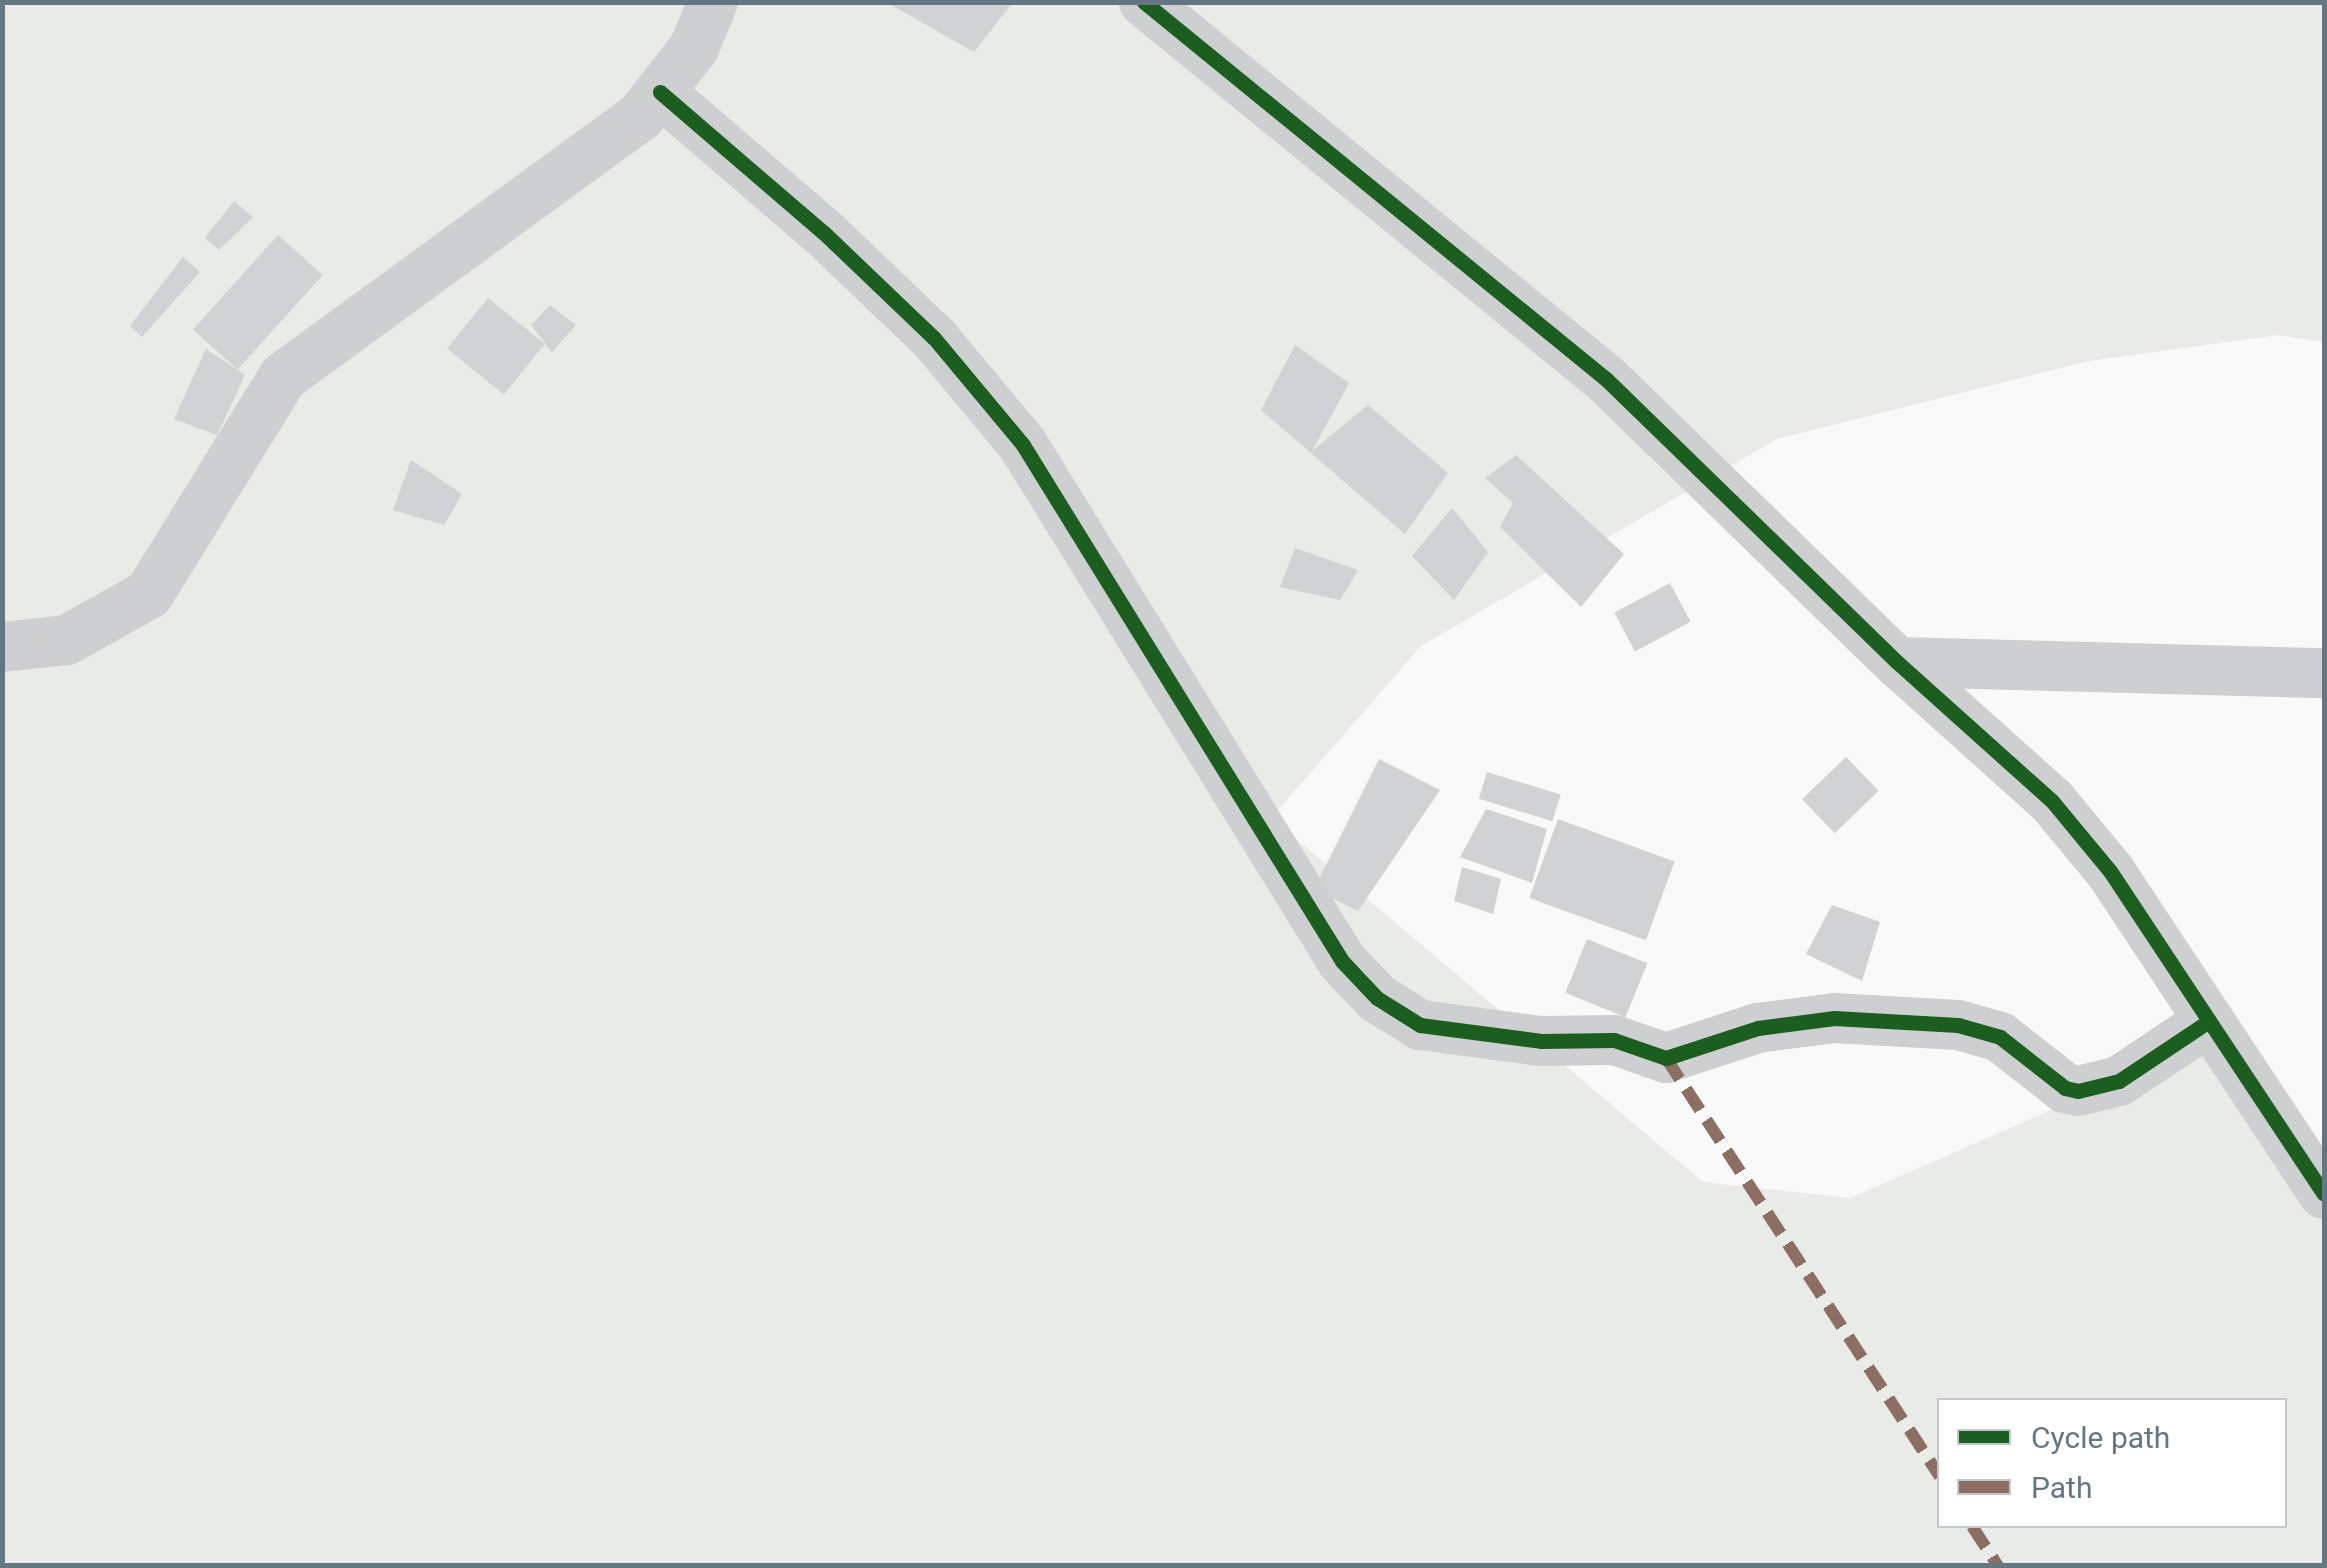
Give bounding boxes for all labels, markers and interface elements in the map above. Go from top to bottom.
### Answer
legend [1937,1398,2287,1528]
text: Cycle path [2031,1420,2170,1455]
text: Path [2031,1470,2092,1505]

